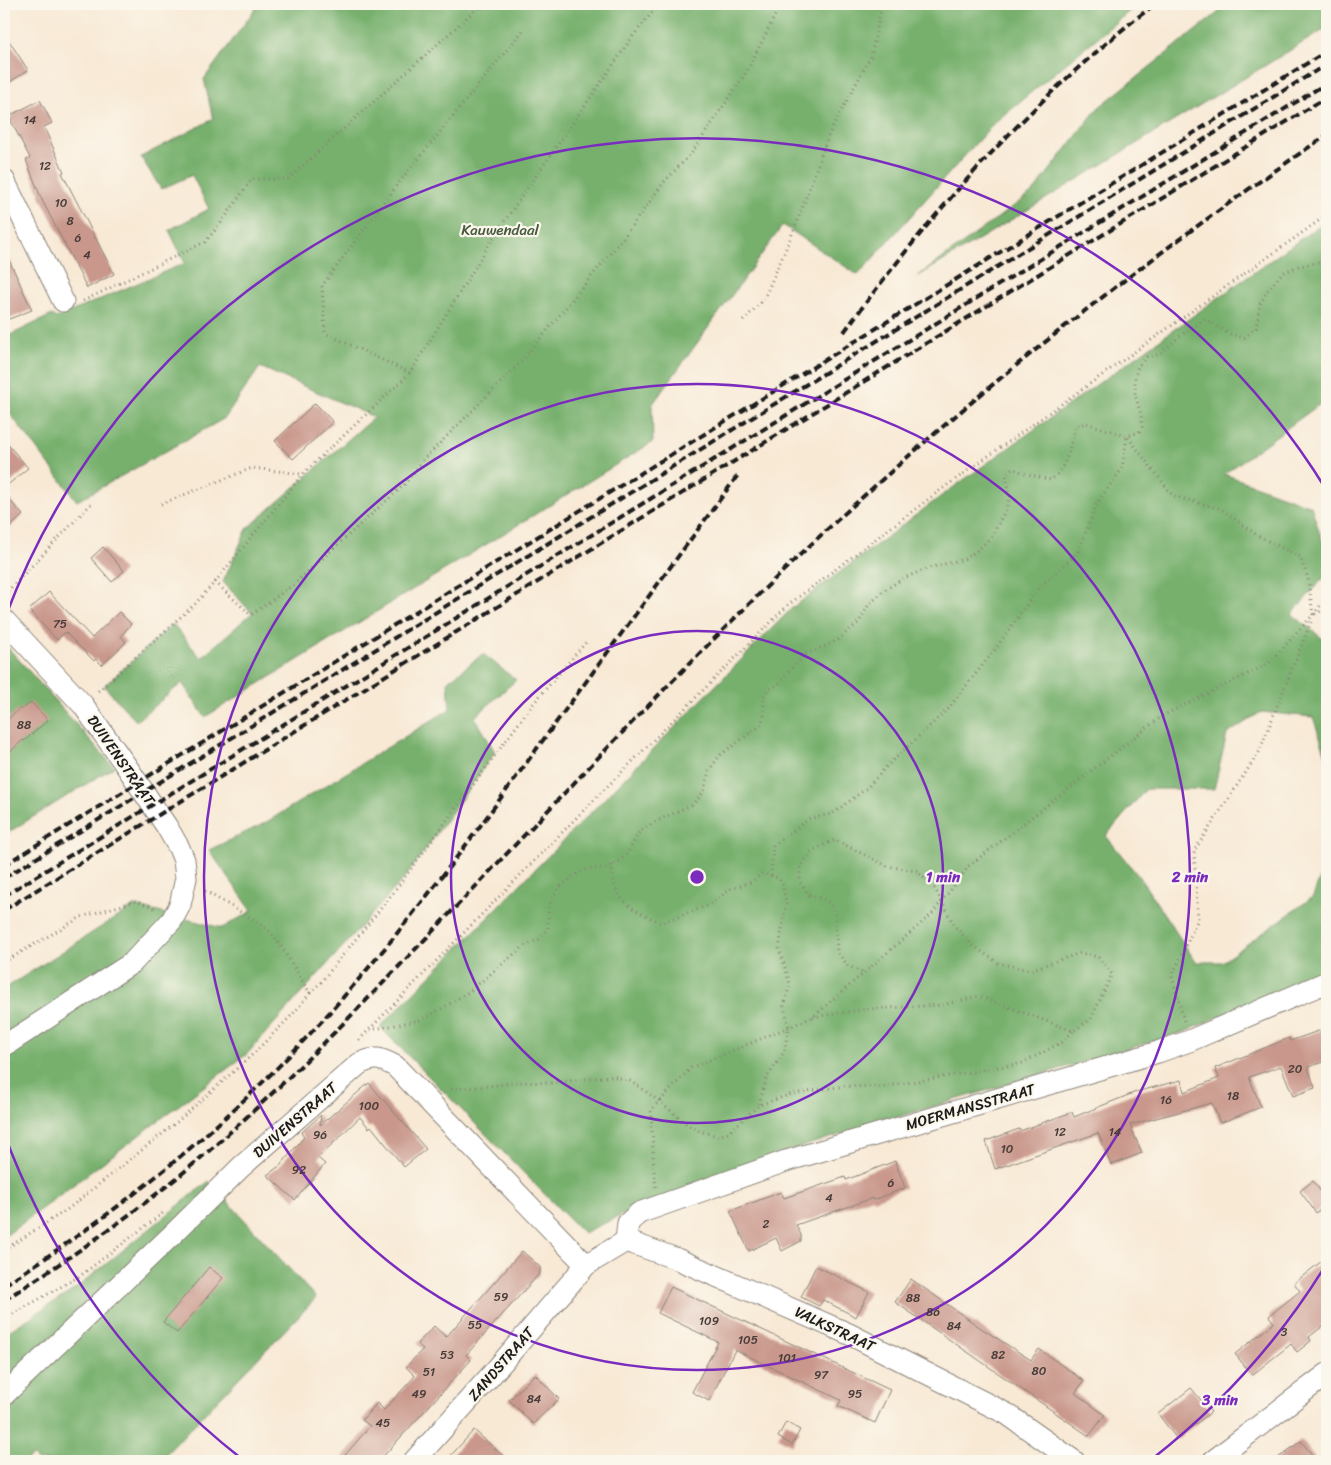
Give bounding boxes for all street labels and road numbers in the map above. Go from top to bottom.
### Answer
street label: DUIVENSTRAAT [80,709,163,812]
street label: DUIVENSTRAAT [247,1074,345,1164]
street label: MOERMANSSTRAAT [902,1076,1039,1138]
street label: VALKSTRAAT [790,1299,881,1360]
street label: ZANDSTRAAT [461,1320,542,1407]

